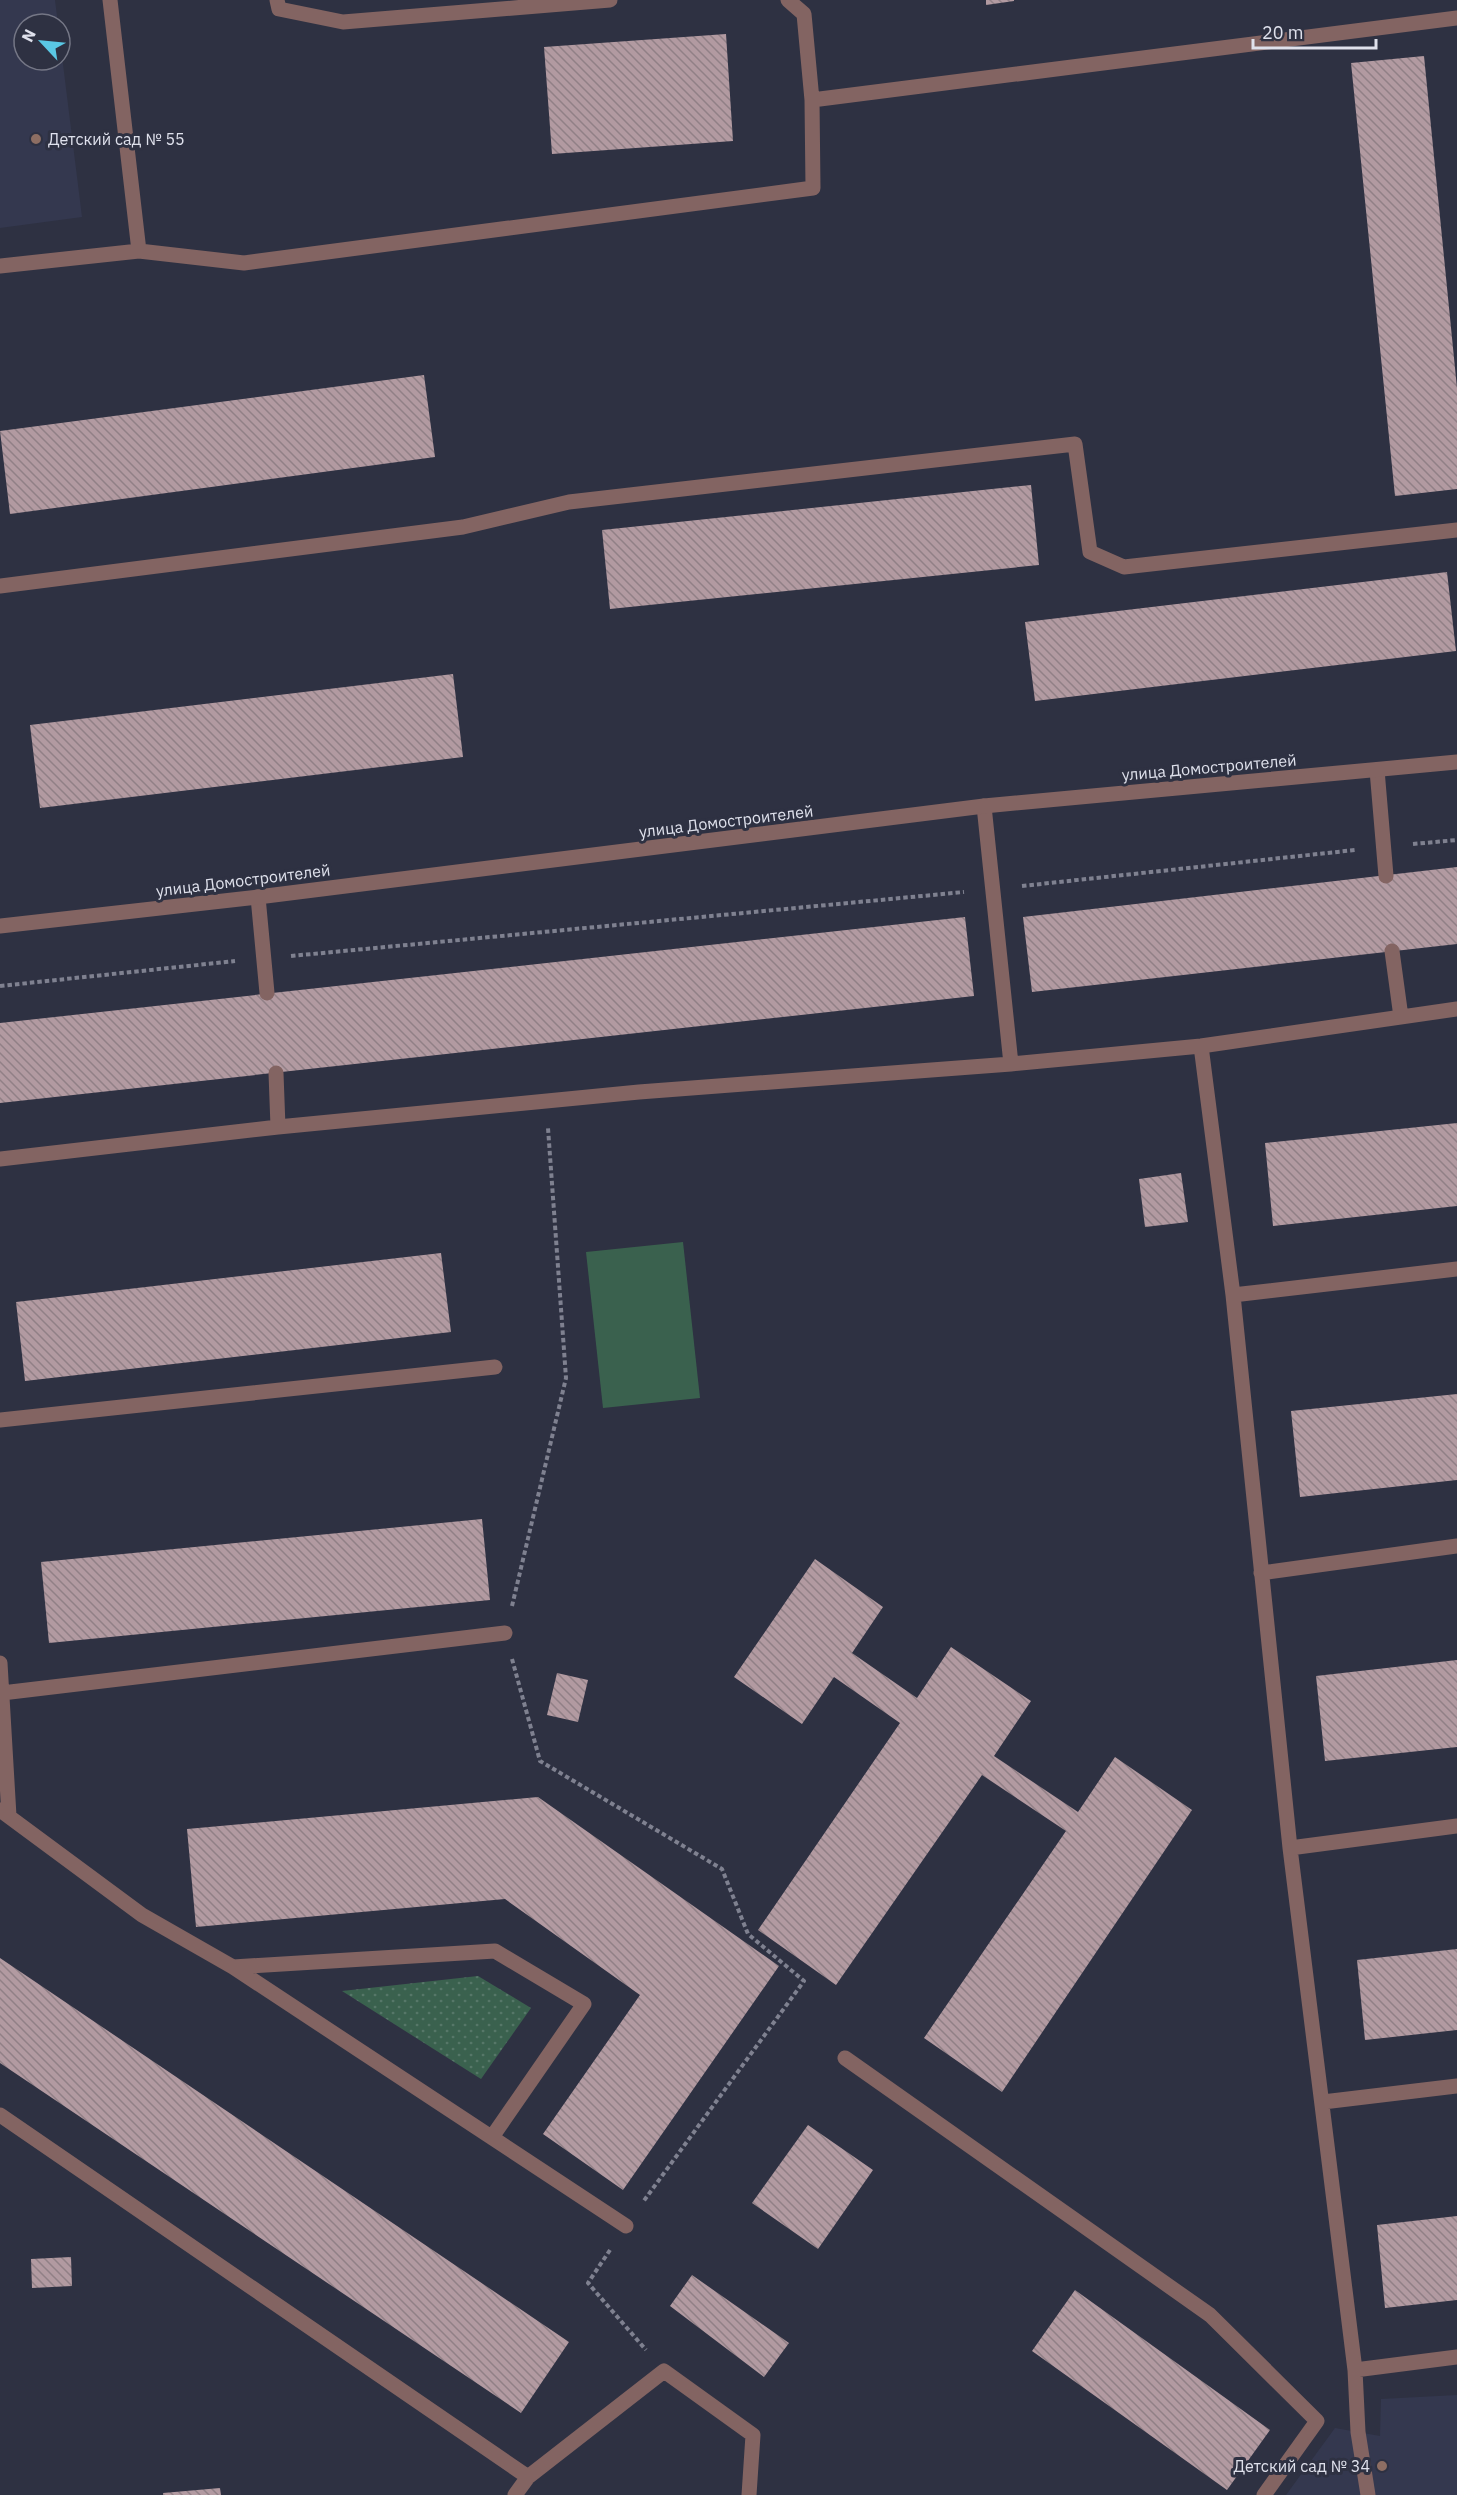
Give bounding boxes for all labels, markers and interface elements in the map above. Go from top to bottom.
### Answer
north arrow [12,12,72,72]
scale bar [1253,12,1376,50]
text: 20 m [1262,21,1304,44]
text: N [17,26,40,45]
place label: Детский сад № 55 [48,129,185,149]
marker: Детский сад № 55 [29,132,43,146]
street label: улица Домостроителей [1121,749,1297,785]
street label: улица Домостроителей [638,800,814,842]
street label: улица Домостроителей [155,859,331,901]
place label: Детский сад № 34 [1233,2456,1370,2476]
marker: Детский сад № 34 [1375,2459,1389,2473]

